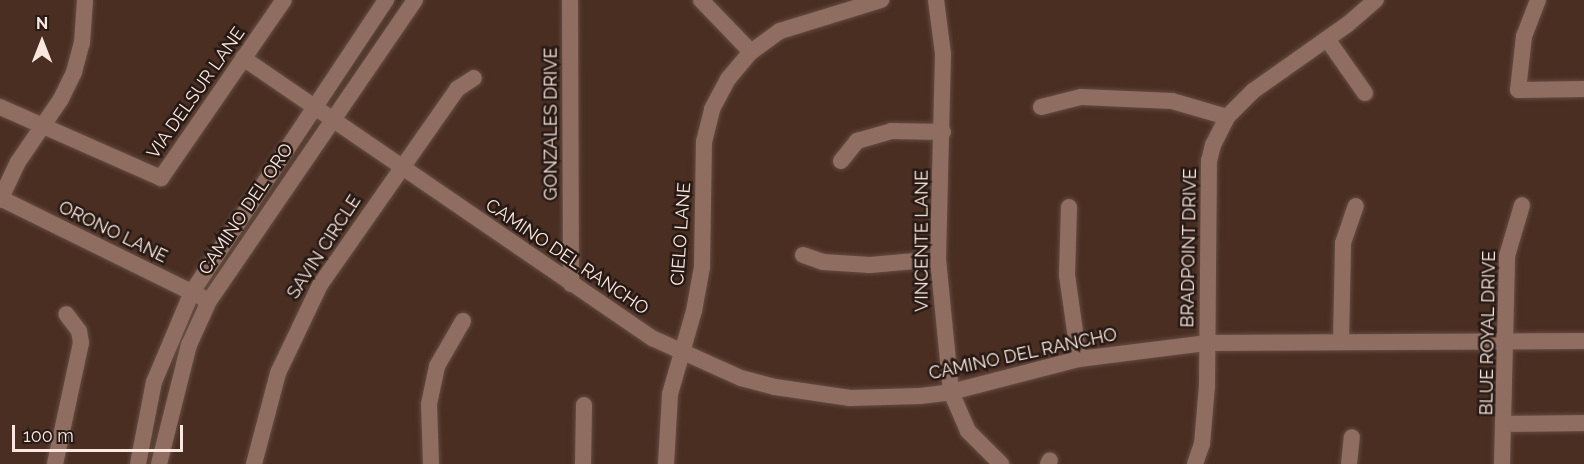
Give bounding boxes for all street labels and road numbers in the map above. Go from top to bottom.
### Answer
street label: VIA DELSUR LANE [142,23,250,163]
street label: GONZALES DRIVE [540,48,562,200]
street label: CAMINO DEL ORO [194,139,298,279]
street label: BRADPOINT DRIVE [1177,168,1201,328]
street label: VINCENTE LANE [911,170,933,312]
street label: CIELO LANE [667,182,695,286]
street label: SAVIN CIRCLE [282,191,366,303]
street label: CAMINO DEL RANCHO [481,194,653,320]
street label: ORONO LANE [55,196,171,268]
street label: BLUE ROYAL DRIVE [1476,250,1500,416]
street label: CAMINO DEL RANCHO [927,323,1119,385]

